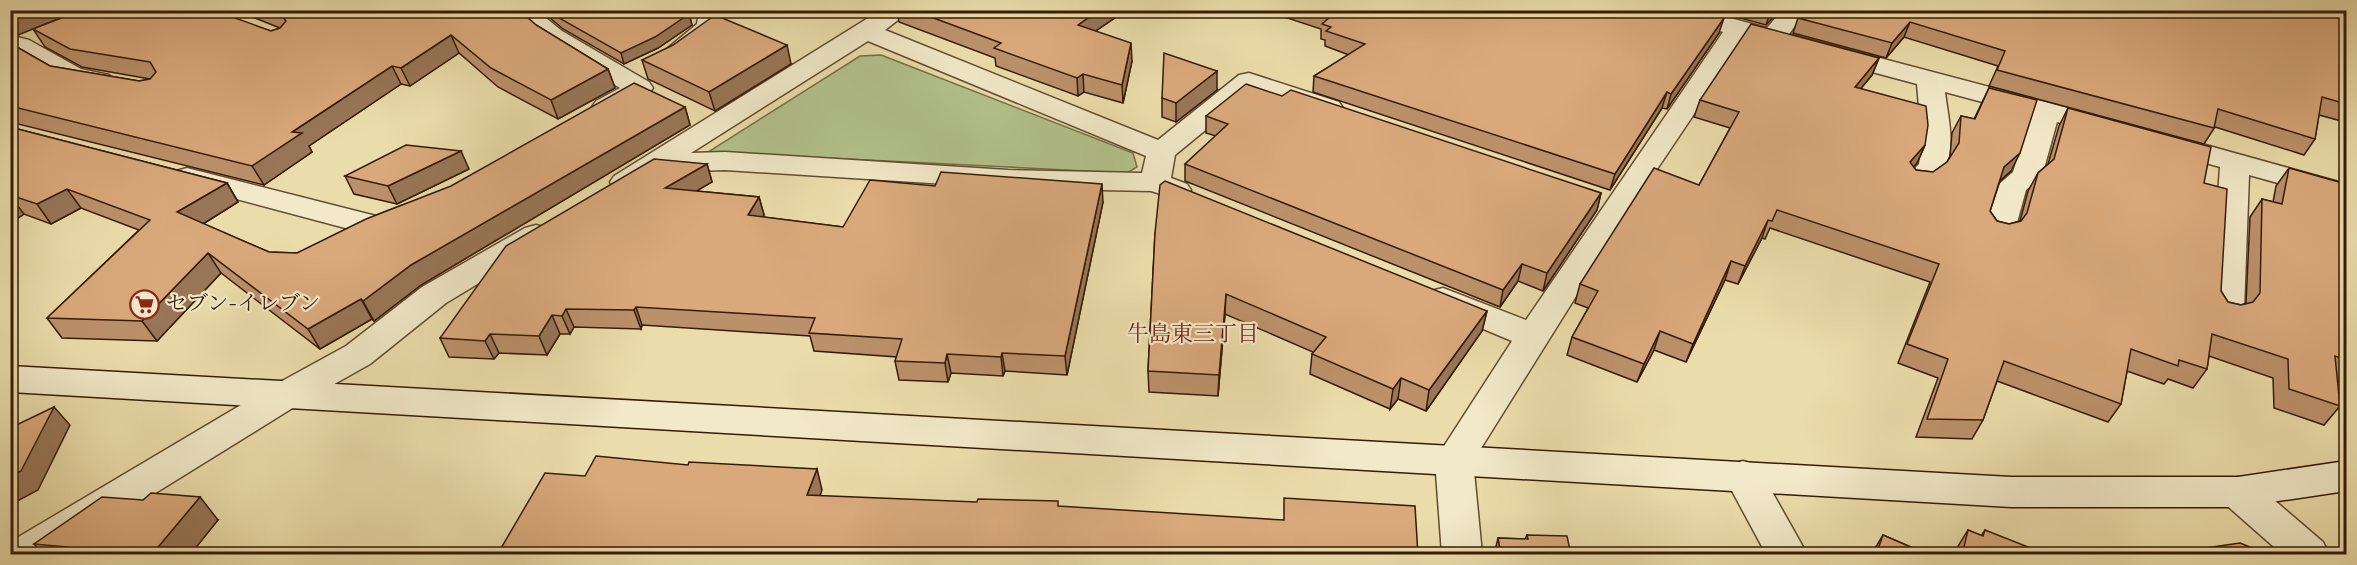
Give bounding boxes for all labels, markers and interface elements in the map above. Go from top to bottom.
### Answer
supermarket icon: セブン-イレブン [129,288,161,320]
place label: セブン-イレブン [166,290,320,319]
district label: 牛島東三丁目 [1127,320,1259,351]

